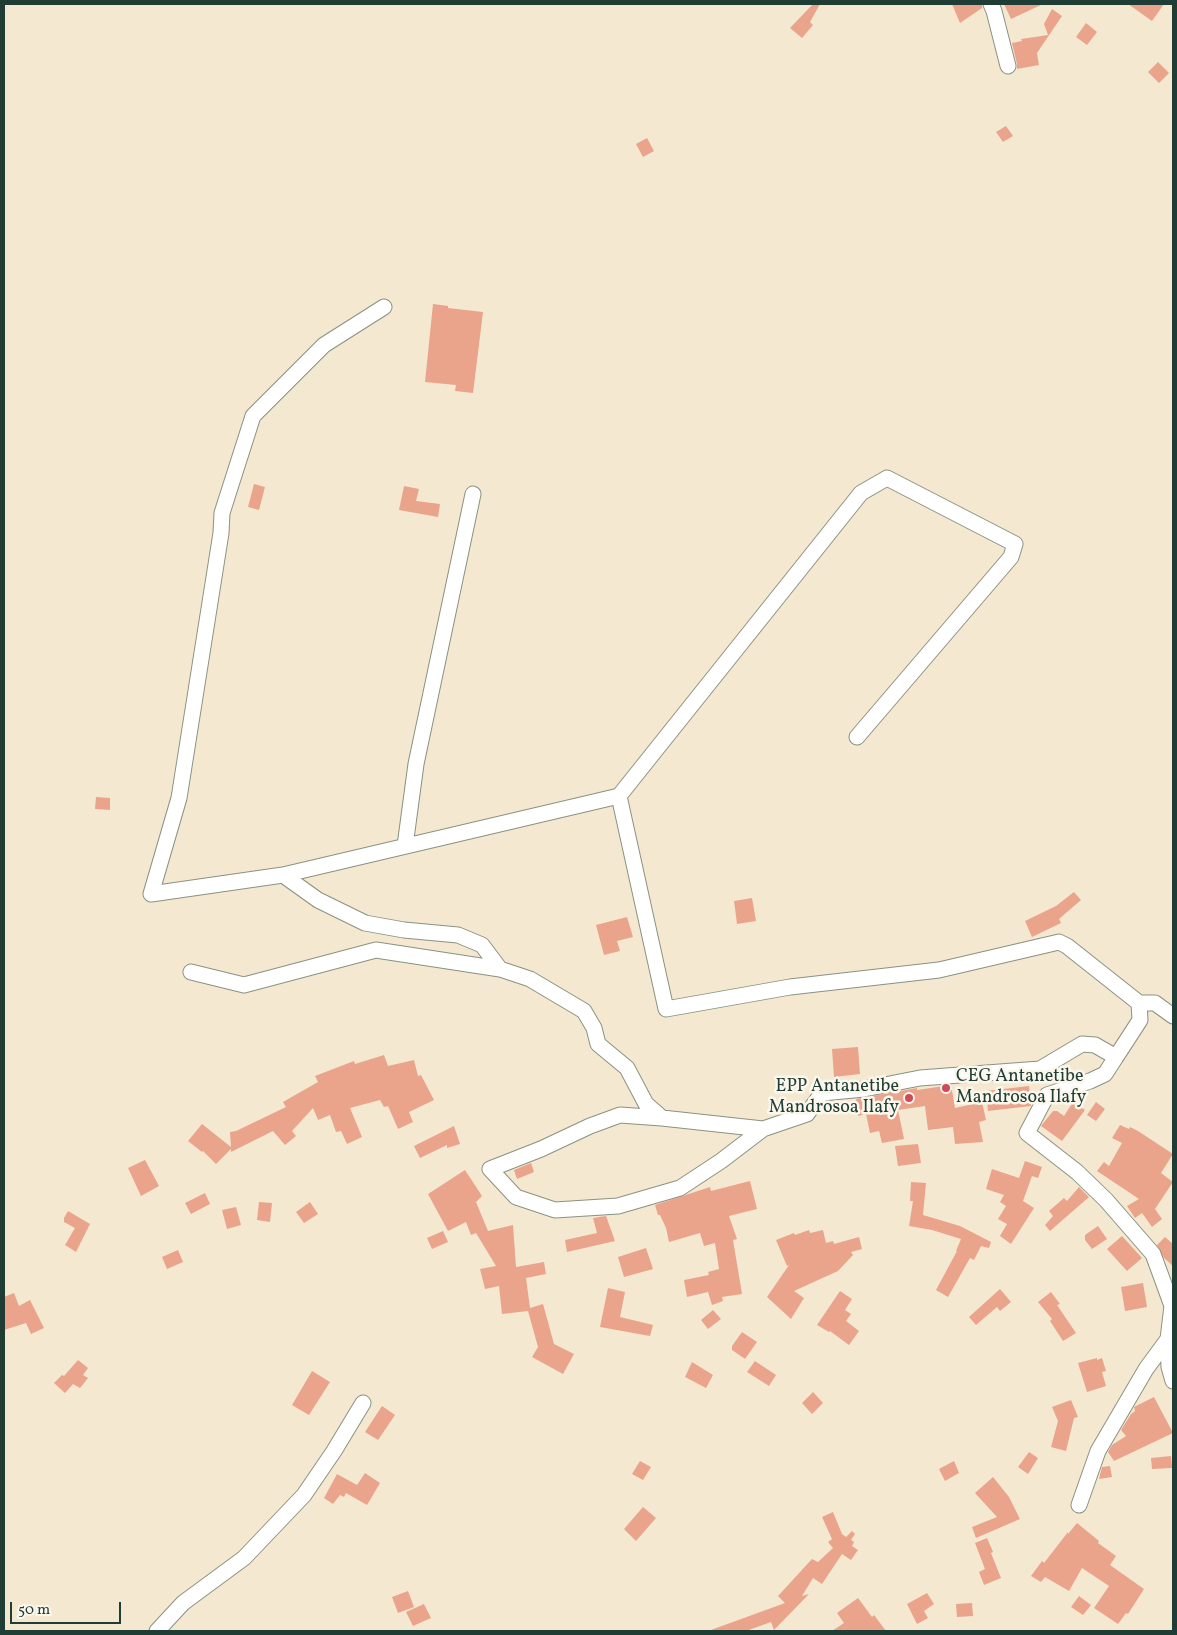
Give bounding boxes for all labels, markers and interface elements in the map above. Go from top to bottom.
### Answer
place label: CEG Antanetibe Mandrosoa Ilafy [956,1067,1086,1110]
place label: EPP Antanetibe Mandrosoa Ilafy [769,1077,899,1120]
marker: CEG Antanetibe Mandrosoa Ilafy [940,1082,952,1094]
marker: EPP Antanetibe Mandrosoa Ilafy [903,1092,915,1104]
scale bar [12,1592,124,1624]
text: 50 m [18,1600,50,1621]

